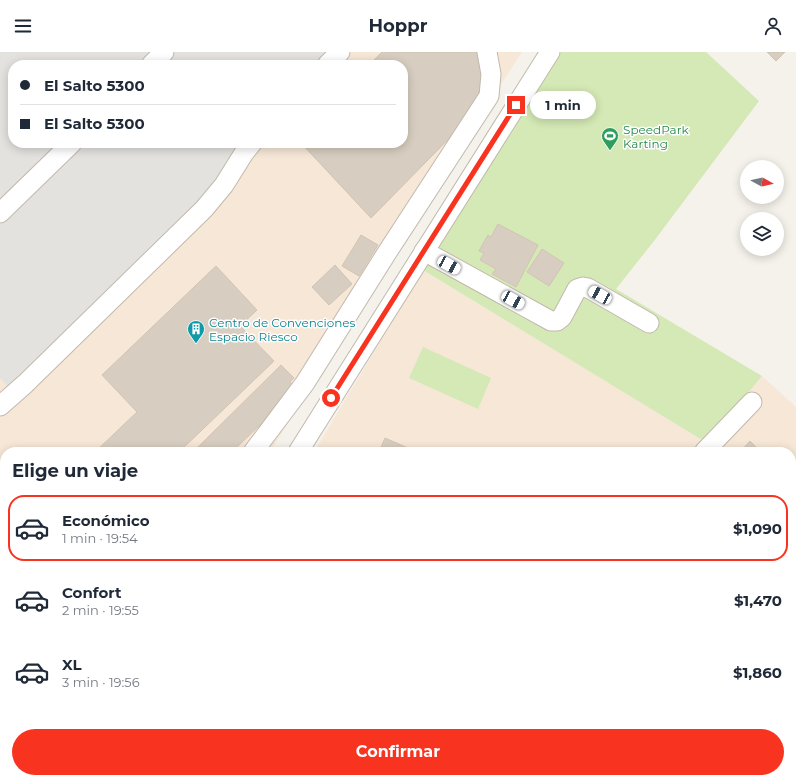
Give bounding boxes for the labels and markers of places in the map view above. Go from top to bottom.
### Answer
place label: SpeedPark Karting [623,122,689,151]
sports icon: SpeedPark Karting [600,126,620,151]
place label: Centro de Convenciones Espacio Riesco [209,315,356,344]
building icon: Centro de Convenciones Espacio Riesco [186,319,206,344]

